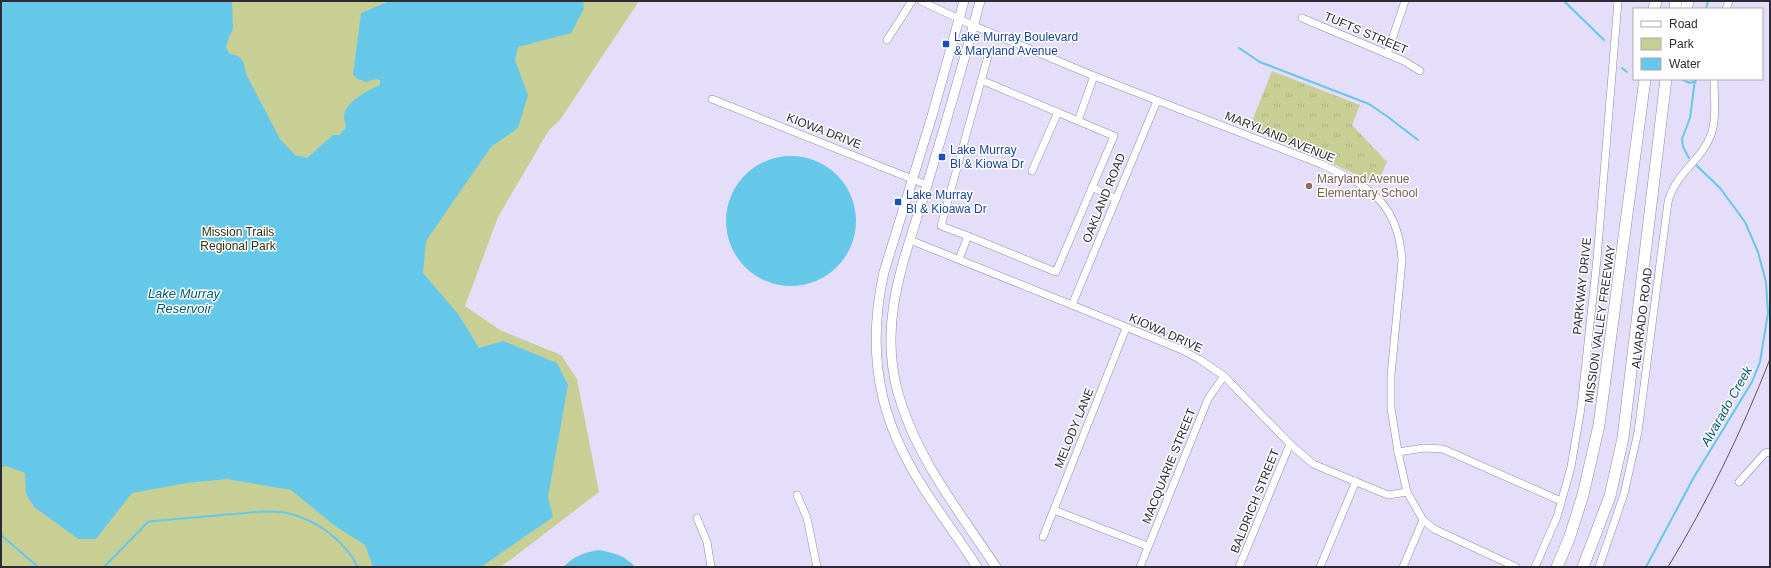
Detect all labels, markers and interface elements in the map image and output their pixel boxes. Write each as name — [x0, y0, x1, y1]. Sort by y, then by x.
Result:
legend — [1633, 8, 1763, 80]
street label: TUFTS STREET — [1322, 9, 1410, 57]
text: Road — [1669, 17, 1698, 31]
place label: Lake Murray Boulevard & Maryland Avenue — [954, 30, 1078, 58]
text: Park — [1669, 37, 1695, 51]
marker: Lake Murray Boulevard & Maryland Avenue — [941, 39, 951, 49]
text: Water — [1669, 57, 1701, 71]
street label: MARYLAND AVENUE — [1223, 108, 1337, 166]
street label: KIOWA DRIVE — [785, 110, 863, 152]
place label: Lake Murray Bl & Kiowa Dr — [950, 143, 1024, 171]
street label: OAKLAND ROAD — [1080, 151, 1128, 245]
marker: Lake Murray Bl & Kiowa Dr — [937, 152, 947, 162]
place label: Maryland Avenue Elementary School — [1317, 172, 1418, 200]
marker: Maryland Avenue Elementary School — [1304, 181, 1314, 191]
place label: Lake Murray Bl & Kioawa Dr — [906, 188, 987, 216]
marker: Lake Murray Bl & Kioawa Dr — [893, 197, 903, 207]
park label: Mission Trails Regional Park — [200, 225, 277, 253]
street label: PARKWAY DRIVE — [1570, 237, 1594, 335]
street label: MISSION VALLEY FREEWAY — [1582, 244, 1618, 404]
street label: ALVARADO ROAD — [1629, 266, 1655, 369]
water label: Lake Murray Reservoir — [148, 286, 222, 316]
street label: KIOWA DRIVE — [1127, 311, 1205, 355]
water label: Alvarado Creek — [1697, 362, 1756, 450]
street label: MELODY LANE — [1052, 386, 1096, 470]
street label: MACQUARIE STREET — [1139, 406, 1199, 526]
street label: BALDRICH STREET — [1228, 446, 1283, 555]

